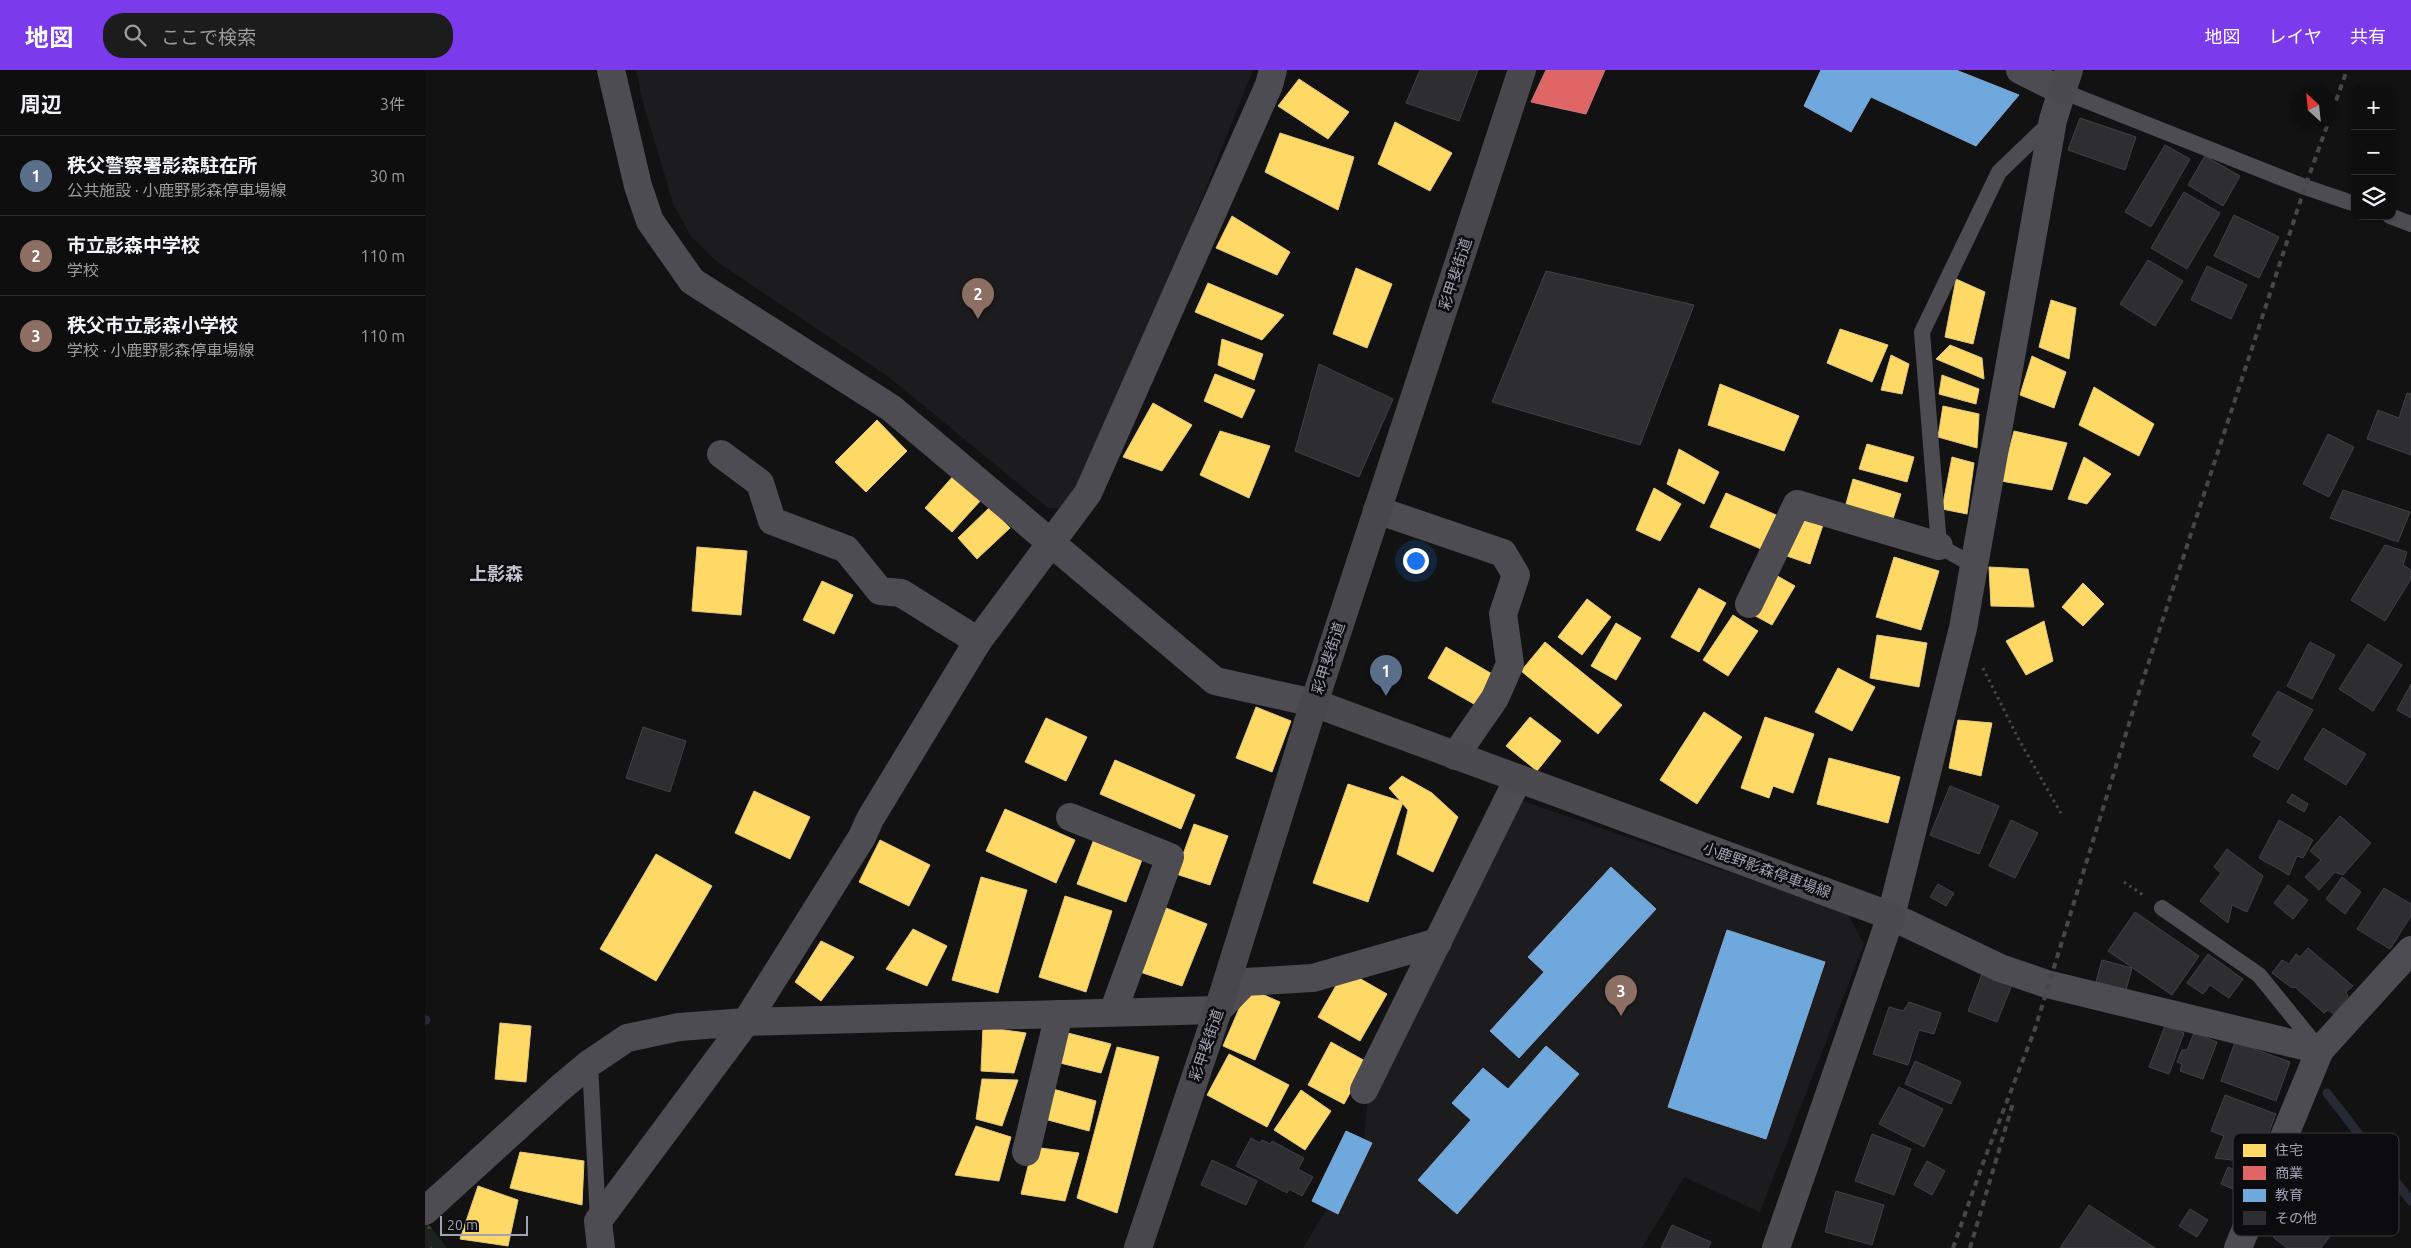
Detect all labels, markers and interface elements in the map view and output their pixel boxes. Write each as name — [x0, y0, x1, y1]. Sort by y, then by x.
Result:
search box — [103, 13, 453, 58]
icon: search — [121, 21, 149, 49]
text: 地図 — [25, 24, 73, 51]
text: ここで検索 — [161, 26, 256, 48]
text: 地図 — [2205, 26, 2241, 46]
text: レイヤ — [2269, 26, 2322, 46]
text: 共有 — [2350, 26, 2386, 46]
north arrow — [2291, 85, 2336, 130]
map controls — [2351, 85, 2396, 220]
button: + — [2351, 85, 2396, 130]
text: 周辺 — [20, 92, 62, 116]
text: 3件 — [380, 95, 405, 113]
button: − — [2351, 130, 2396, 175]
text: 秩父警察署影森駐在所 — [67, 154, 257, 176]
text: 1 — [31, 167, 41, 185]
text: 30 m — [369, 167, 405, 185]
button: layers — [2351, 175, 2396, 220]
text: 公共施設 · 小鹿野影森停車場線 — [67, 181, 286, 199]
text: 市立影森中学校 — [67, 234, 200, 256]
street label: 彩甲斐街道 — [1435, 236, 1475, 312]
text: 2 — [31, 247, 41, 265]
text: 110 m — [360, 247, 405, 265]
text: 学校 — [67, 261, 99, 279]
pin: 2 — [962, 278, 994, 319]
text: 秩父市立影森小学校 — [67, 314, 238, 336]
text: 3 — [31, 327, 41, 345]
text: 110 m — [360, 327, 405, 345]
text: 学校 · 小鹿野影森停車場線 — [67, 341, 254, 359]
your location — [1403, 548, 1429, 574]
district label: 上影森 — [469, 563, 523, 583]
street label: 彩甲斐街道 — [1308, 620, 1348, 696]
pin: 1 — [1370, 655, 1402, 696]
street label: 小鹿野影森停車場線 — [1701, 839, 1833, 901]
pin: 3 — [1605, 975, 1637, 1016]
street label: 彩甲斐街道 — [1186, 1007, 1226, 1083]
legend — [2233, 1133, 2399, 1236]
text: 住宅 — [2275, 1142, 2303, 1158]
text: 商業 — [2275, 1165, 2303, 1181]
text: 教育 — [2275, 1187, 2303, 1203]
text: その他 — [2275, 1210, 2317, 1226]
scale bar — [440, 1213, 527, 1236]
text: 20 m — [447, 1217, 478, 1233]

